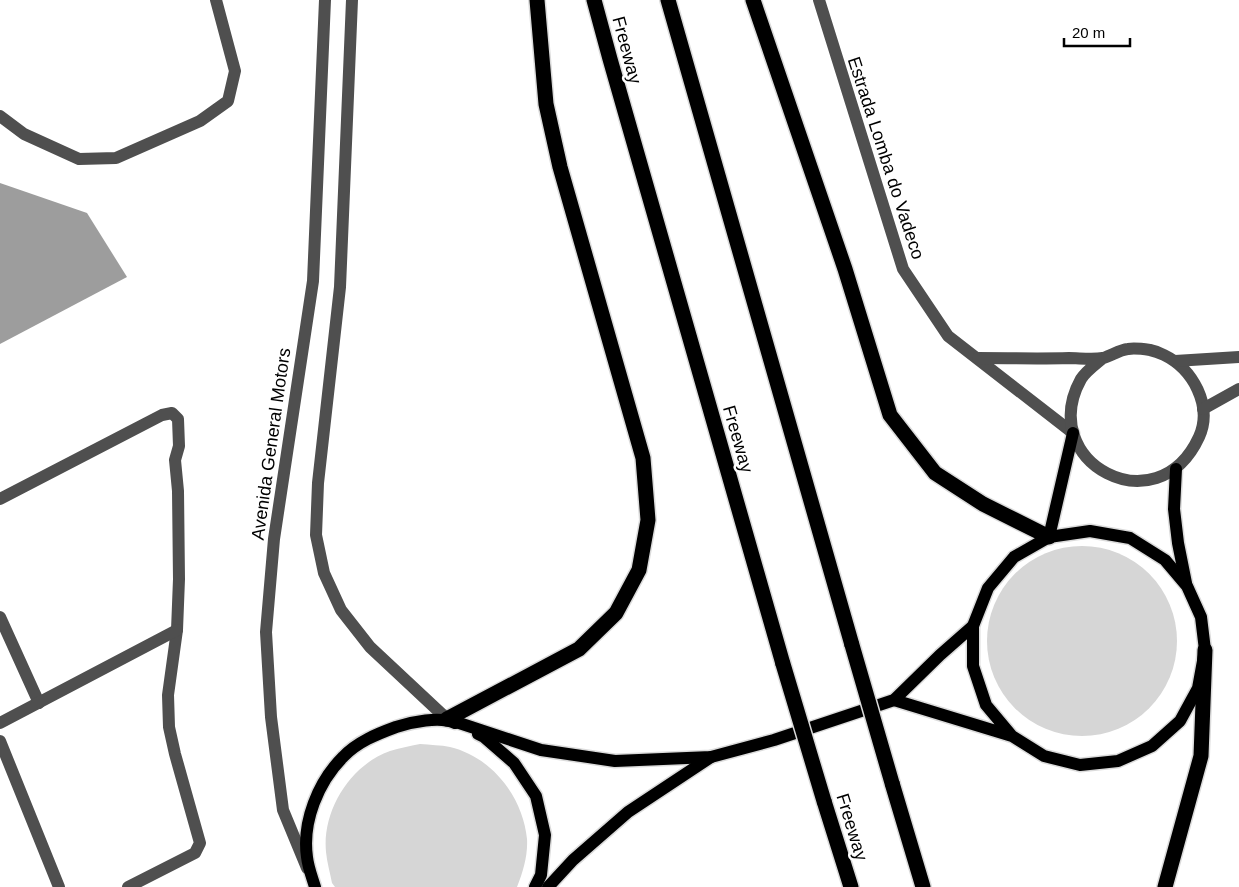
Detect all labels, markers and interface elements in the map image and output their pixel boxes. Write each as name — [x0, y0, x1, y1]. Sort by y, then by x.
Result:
street label: Freeway — [608, 14, 646, 86]
scale bar — [1064, 15, 1130, 47]
text: 20 m — [1072, 24, 1105, 41]
street label: Estrada Lomba do Vadeco — [844, 54, 928, 262]
street label: Avenida General Motors — [248, 347, 294, 541]
street label: Freeway — [719, 403, 757, 475]
street label: Freeway — [832, 791, 872, 863]

